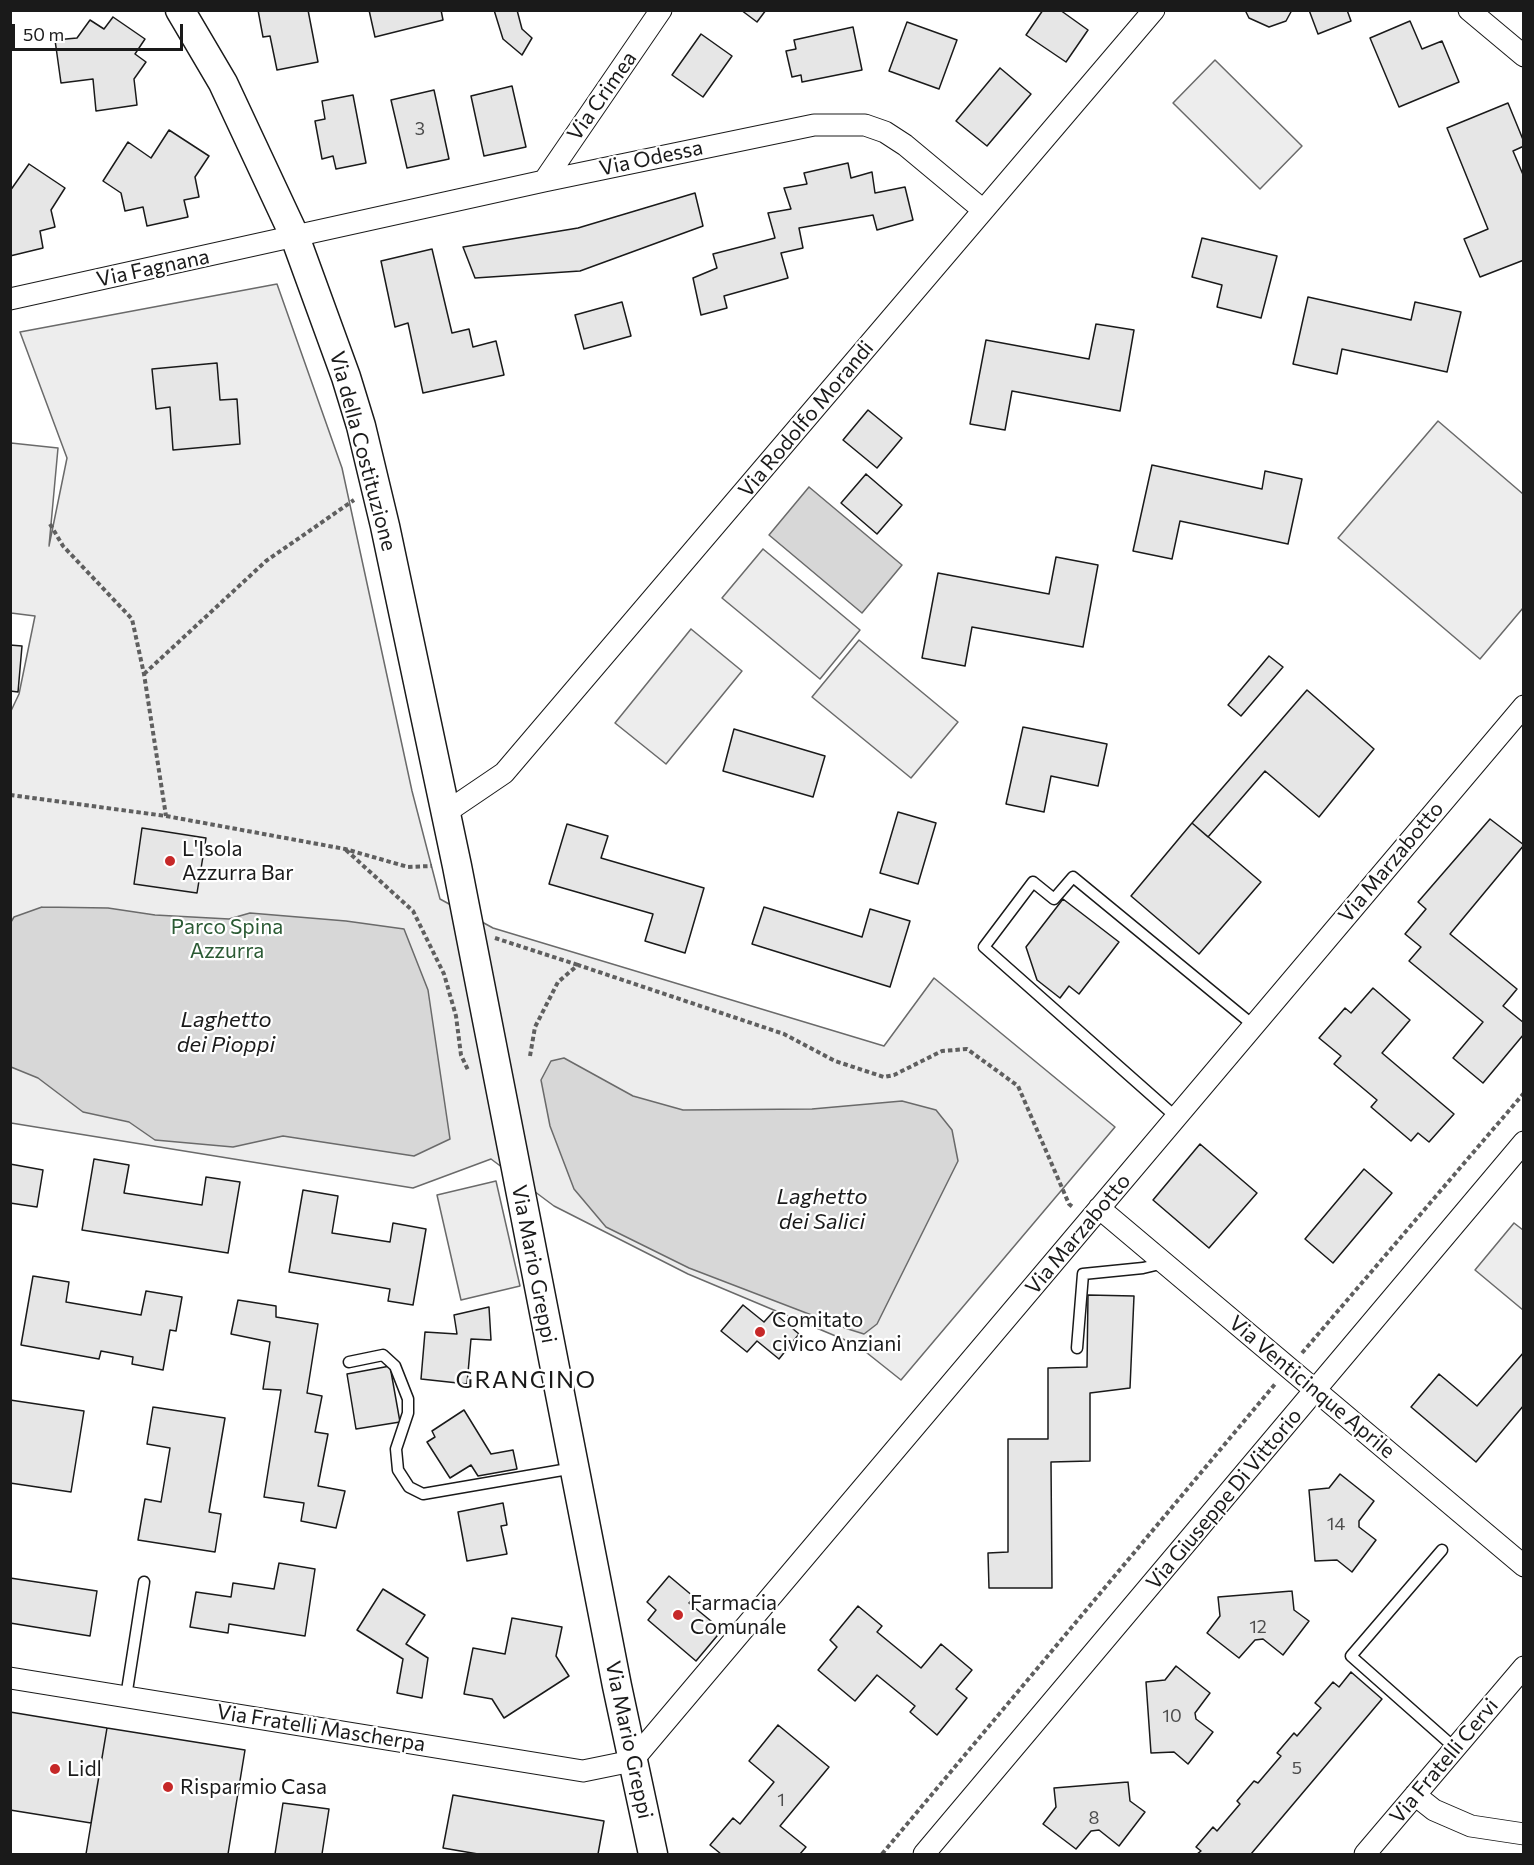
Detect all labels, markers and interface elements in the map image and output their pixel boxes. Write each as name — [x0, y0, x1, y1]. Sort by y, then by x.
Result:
scale bar — [15, 12, 186, 50]
text: 50 m — [23, 23, 64, 45]
street label: Via Crimea — [562, 46, 642, 146]
house number: 3 — [415, 118, 425, 140]
street label: Via Odessa — [597, 135, 705, 181]
street label: Via Fagnana — [94, 244, 212, 292]
street label: Via Rodolfo Morandi — [733, 336, 879, 502]
street label: Via della Costituzione — [324, 348, 402, 554]
street label: Via Marzabotto — [1333, 796, 1449, 928]
place label: L'Isola Azzurra Bar — [182, 836, 294, 886]
marker: L'Isola Azzurra Bar — [163, 854, 177, 868]
park label: Parco Spina Azzurra — [171, 914, 283, 964]
water label: Laghetto dei Pioppi — [177, 1007, 275, 1058]
street label: Via Marzabotto — [1020, 1168, 1136, 1300]
street label: Via Mario Greppi — [506, 1183, 562, 1345]
water label: Laghetto dei Salici — [776, 1184, 868, 1236]
place label: Comitato civico Anziani — [772, 1307, 902, 1357]
street label: Via Venticinque Aprile — [1224, 1310, 1400, 1464]
marker: Comitato civico Anziani — [753, 1325, 767, 1339]
district label: GRANCINO — [455, 1366, 597, 1394]
street label: Via Giuseppe Di Vittorio — [1141, 1403, 1307, 1595]
house number: 14 — [1327, 1513, 1345, 1535]
place label: Farmacia Comunale — [690, 1590, 786, 1640]
marker: Farmacia Comunale — [671, 1608, 685, 1622]
house number: 12 — [1249, 1616, 1267, 1638]
street label: Via Mario Greppi — [600, 1659, 658, 1821]
street label: Via Fratelli Cervi — [1384, 1693, 1504, 1829]
street label: Via Fratelli Mascherpa — [215, 1699, 427, 1757]
house number: 10 — [1162, 1705, 1182, 1727]
place label: Lidl — [67, 1756, 102, 1782]
house number: 5 — [1292, 1757, 1302, 1779]
marker: Lidl — [48, 1762, 62, 1776]
place label: Risparmio Casa — [180, 1774, 327, 1800]
marker: Risparmio Casa — [161, 1780, 175, 1794]
house number: 1 — [777, 1789, 785, 1811]
house number: 8 — [1089, 1807, 1099, 1829]

